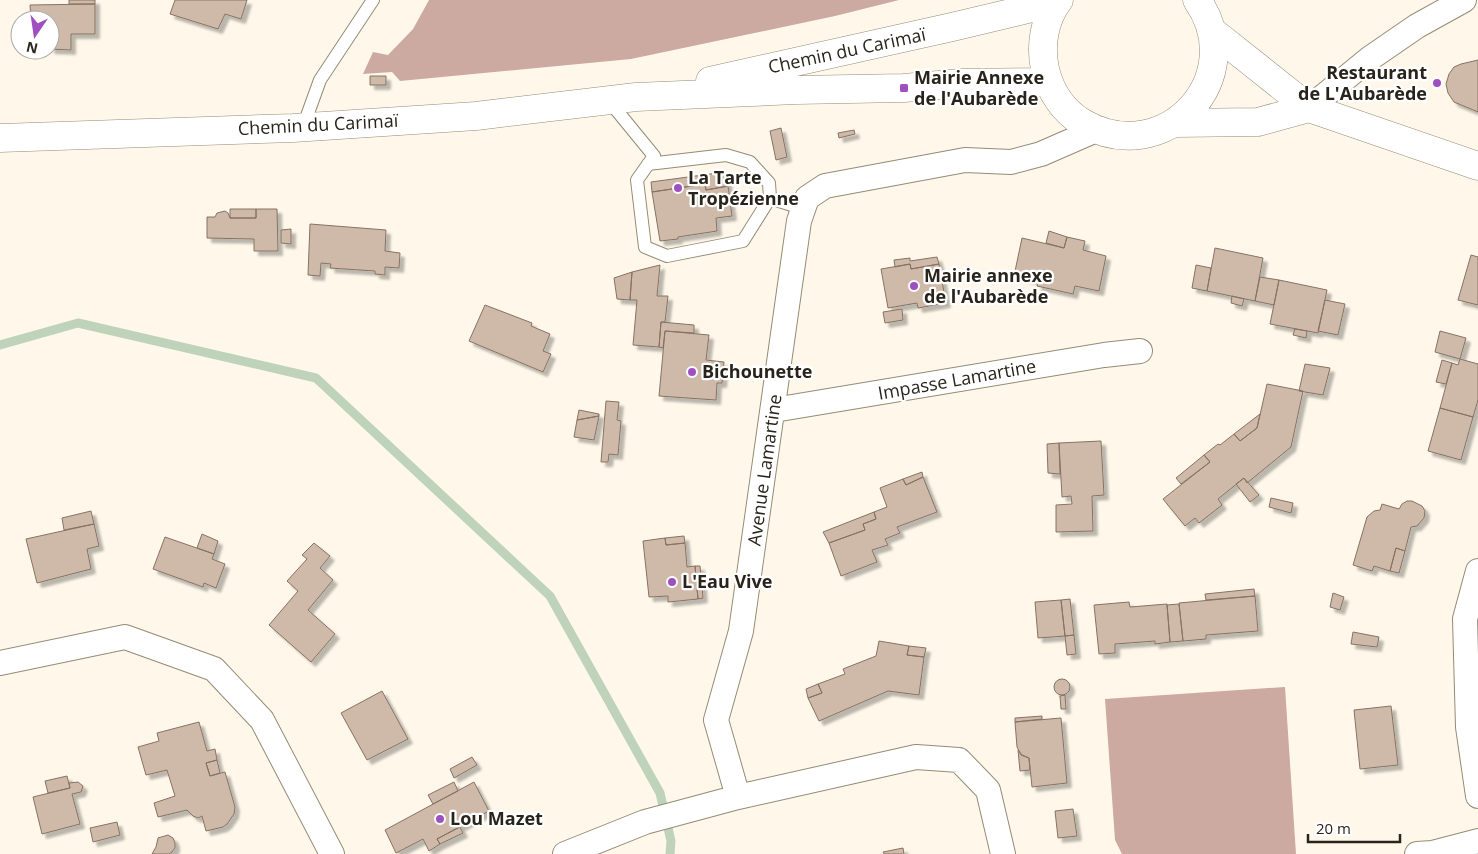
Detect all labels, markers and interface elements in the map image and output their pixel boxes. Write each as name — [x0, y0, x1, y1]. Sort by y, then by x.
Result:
north arrow — [10, 10, 60, 60]
street label: Chemin du Carimaï — [766, 21, 928, 78]
text: N — [24, 38, 40, 59]
place label: Restaurant de L'Aubarède — [1298, 60, 1427, 105]
place label: Mairie Annexe de l'Aubarède — [914, 65, 1044, 110]
marker: Restaurant de L'Aubarède — [1431, 77, 1443, 89]
marker: Mairie Annexe de l'Aubarède — [898, 82, 910, 94]
street label: Chemin du Carimaï — [237, 108, 399, 140]
place label: La Tarte Tropézienne — [688, 165, 799, 210]
marker: La Tarte Tropézienne — [672, 182, 684, 194]
place label: Mairie annexe de l'Aubarède — [924, 263, 1053, 308]
marker: Mairie annexe de l'Aubarède — [908, 280, 920, 292]
street label: Impasse Lamartine — [876, 353, 1038, 405]
place label: Bichounette — [702, 359, 812, 383]
marker: Bichounette — [686, 366, 698, 378]
street label: Avenue Lamartine — [741, 392, 787, 547]
place label: L'Eau Vive — [682, 569, 772, 593]
marker: L'Eau Vive — [666, 576, 678, 588]
place label: Lou Mazet — [450, 806, 543, 830]
scale bar — [1308, 812, 1400, 844]
marker: Lou Mazet — [434, 813, 446, 825]
text: 20 m — [1316, 818, 1351, 838]

